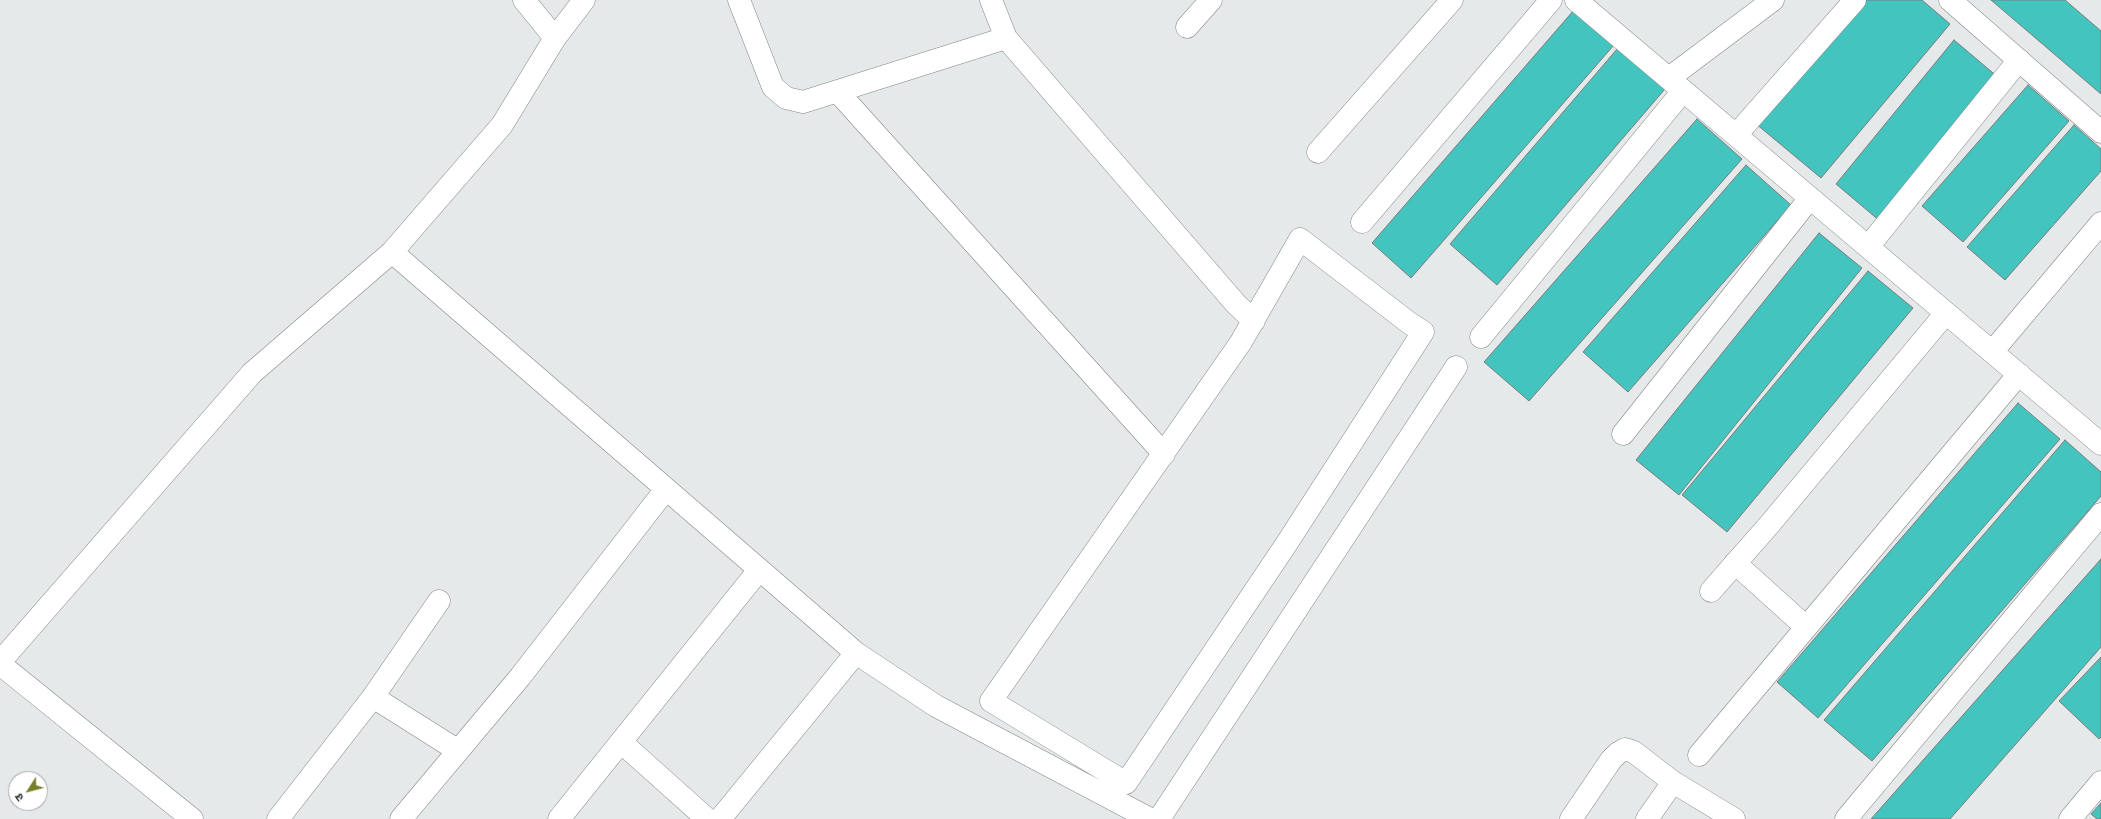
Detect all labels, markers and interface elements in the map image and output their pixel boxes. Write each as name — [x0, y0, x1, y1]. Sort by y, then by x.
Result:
north arrow — [8, 771, 48, 811]
text: उ — [12, 791, 26, 804]

